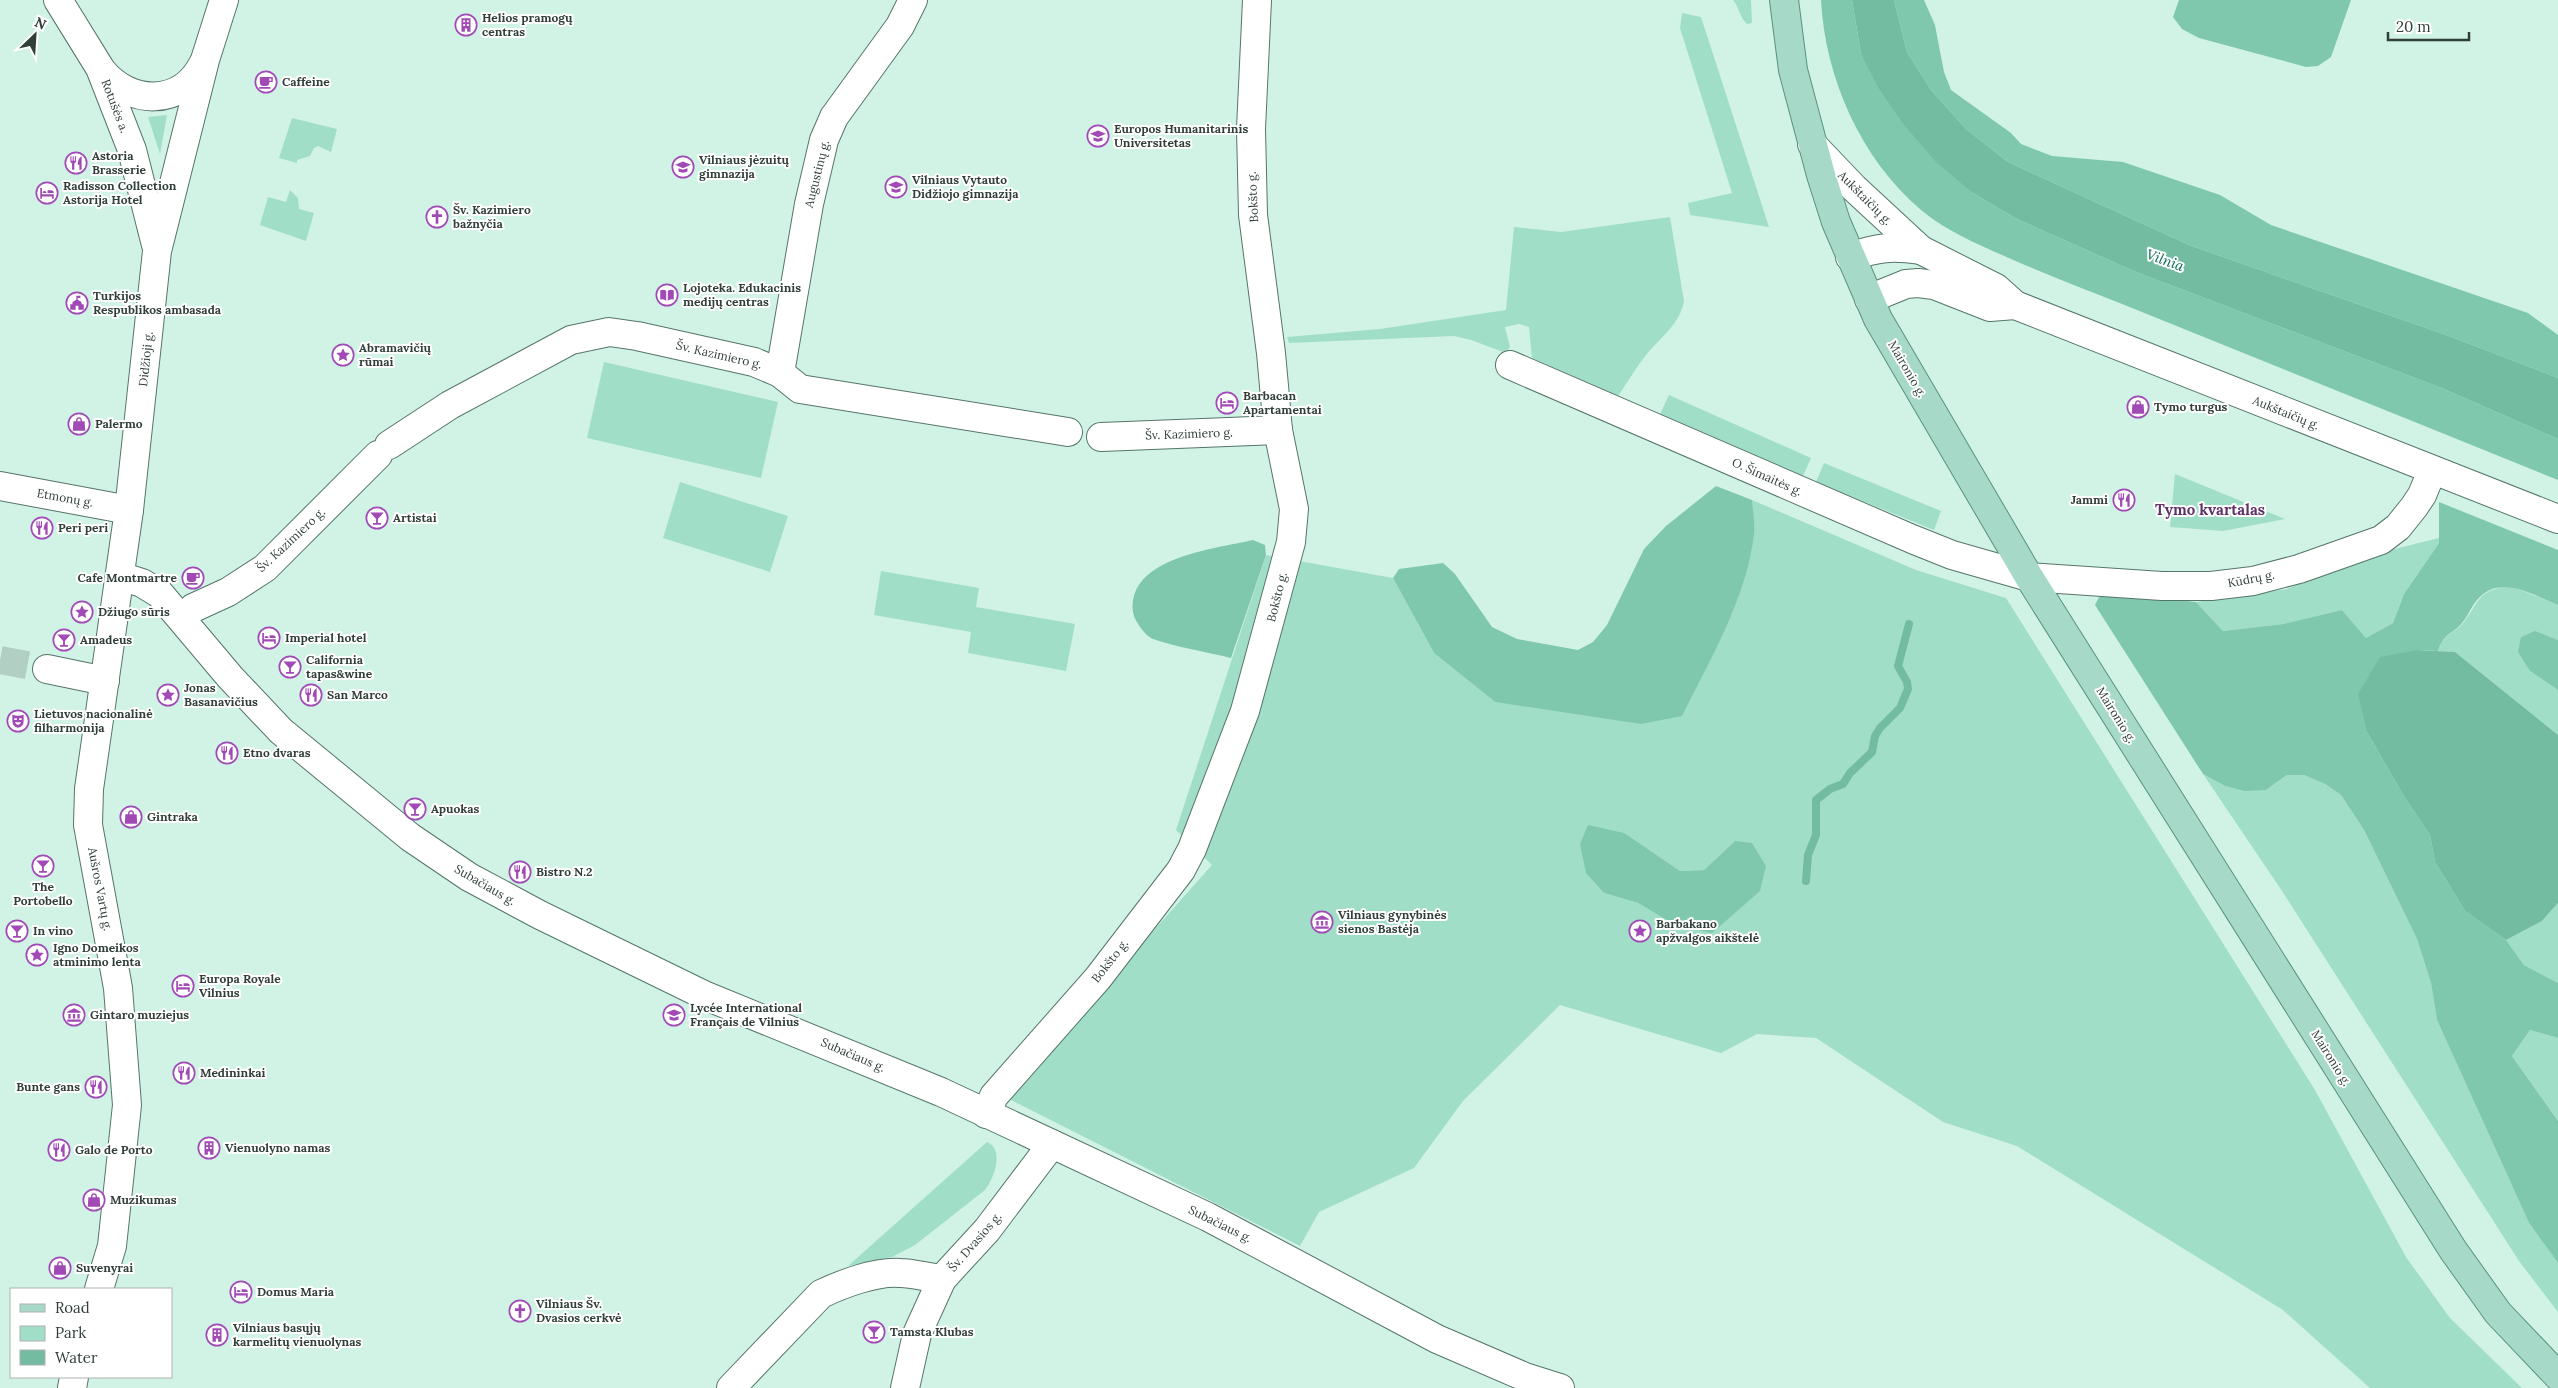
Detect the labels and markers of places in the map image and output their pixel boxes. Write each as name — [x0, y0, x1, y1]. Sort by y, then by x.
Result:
place label: Helios pramogų centras — [482, 10, 573, 39]
building icon: Helios pramogų centras — [454, 13, 478, 37]
cafe icon: Caffeine — [254, 70, 278, 94]
place label: Caffeine — [282, 74, 330, 89]
place label: Europos Humanitarinis Universitetas — [1114, 121, 1248, 150]
school or university icon: Europos Humanitarinis Universitetas — [1086, 124, 1110, 148]
place label: Astoria Brasserie — [92, 148, 147, 177]
restaurant icon: Astoria Brasserie — [64, 151, 88, 175]
place label: Vilniaus jėzuitų gimnazija — [699, 152, 790, 181]
school or university icon: Vilniaus jėzuitų gimnazija — [671, 155, 695, 179]
place label: Vilniaus Vytauto Didžiojo gimnazija — [912, 172, 1019, 201]
school or university icon: Vilniaus Vytauto Didžiojo gimnazija — [884, 175, 908, 199]
place label: Radisson Collection Astorija Hotel — [63, 178, 177, 207]
hotel icon: Radisson Collection Astorija Hotel — [35, 181, 59, 205]
place label: Šv. Kazimiero bažnyčia — [452, 202, 531, 231]
church icon: Šv. Kazimiero bažnyčia — [425, 205, 449, 229]
place label: Lojoteka. Edukacinis medijų centras — [683, 280, 801, 309]
library icon: Lojoteka. Edukacinis medijų centras — [655, 283, 679, 307]
place label: Turkijos Respublikos ambasada — [93, 288, 222, 317]
public building icon: Turkijos Respublikos ambasada — [65, 291, 89, 315]
place label: Abramavičių rūmai — [359, 340, 432, 369]
place icon: Abramavičių rūmai — [331, 343, 355, 367]
place label: Barbacan Apartamentai — [1243, 388, 1322, 417]
hotel icon: Barbacan Apartamentai — [1215, 391, 1239, 415]
shop icon: Tymo turgus — [2126, 395, 2150, 419]
place label: Tymo turgus — [2154, 399, 2228, 414]
shop icon: Palermo — [67, 412, 91, 436]
place label: Palermo — [95, 416, 143, 431]
restaurant icon: Jammi — [2112, 488, 2136, 512]
place label: Jammi — [2071, 492, 2108, 507]
bar icon: Artistai — [365, 506, 389, 530]
place label: Artistai — [393, 510, 437, 525]
restaurant icon: Peri peri — [30, 516, 54, 540]
place label: Peri peri — [58, 520, 108, 535]
cafe icon: Cafe Montmartre — [181, 566, 205, 590]
place label: Cafe Montmartre — [78, 570, 178, 585]
place icon: Džiugo sūris — [70, 600, 94, 624]
place label: Džiugo sūris — [98, 604, 170, 619]
hotel icon: Imperial hotel — [257, 626, 281, 650]
bar icon: Amadeus — [52, 628, 76, 652]
place label: Imperial hotel — [285, 630, 367, 645]
place label: Amadeus — [80, 632, 132, 647]
place label: California tapas&wine — [306, 652, 373, 681]
bar icon: California tapas&wine — [278, 655, 302, 679]
place label: Jonas Basanavičius — [184, 680, 258, 709]
place icon: Jonas Basanavičius — [156, 683, 180, 707]
restaurant icon: San Marco — [299, 683, 323, 707]
place label: San Marco — [327, 687, 388, 702]
place label: Lietuvos nacionalinė filharmonija — [34, 706, 153, 735]
theatre icon: Lietuvos nacionalinė filharmonija — [6, 709, 30, 733]
restaurant icon: Etno dvaras — [215, 741, 239, 765]
place label: Etno dvaras — [243, 745, 311, 760]
bar icon: Apuokas — [403, 797, 427, 821]
place label: Apuokas — [431, 801, 480, 816]
shop icon: Gintraka — [119, 805, 143, 829]
place label: Gintraka — [147, 809, 199, 824]
bar icon: The Portobello — [31, 854, 55, 878]
restaurant icon: Bistro N.2 — [508, 860, 532, 884]
place label: Bistro N.2 — [536, 864, 592, 879]
place label: The Portobello — [13, 879, 73, 908]
place label: Vilniaus gynybinės sienos Bastėja — [1338, 907, 1447, 936]
museum icon: Vilniaus gynybinės sienos Bastėja — [1310, 910, 1334, 934]
place label: Barbakano apžvalgos aikštelė — [1656, 916, 1760, 945]
bar icon: In vino — [5, 919, 29, 943]
place icon: Barbakano apžvalgos aikštelė — [1628, 919, 1652, 943]
place label: In vino — [33, 923, 73, 938]
place label: Igno Domeikos atminimo lenta — [53, 940, 141, 969]
place icon: Igno Domeikos atminimo lenta — [25, 943, 49, 967]
place label: Europa Royale Vilnius — [199, 971, 281, 1000]
hotel icon: Europa Royale Vilnius — [171, 974, 195, 998]
place label: Lycée International Français de Vilnius — [690, 1000, 802, 1029]
museum icon: Gintaro muziejus — [62, 1003, 86, 1027]
school or university icon: Lycée International Français de Vilnius — [662, 1003, 686, 1027]
place label: Gintaro muziejus — [90, 1007, 189, 1022]
restaurant icon: Medininkai — [172, 1061, 196, 1085]
place label: Medininkai — [200, 1065, 266, 1080]
restaurant icon: Bunte gans — [84, 1075, 108, 1099]
place label: Bunte gans — [16, 1079, 80, 1094]
building icon: Vienuolyno namas — [197, 1136, 221, 1160]
restaurant icon: Galo de Porto — [47, 1138, 71, 1162]
place label: Vienuolyno namas — [225, 1140, 330, 1155]
place label: Galo de Porto — [75, 1142, 153, 1157]
shop icon: Muzikumas — [82, 1188, 106, 1212]
place label: Muzikumas — [110, 1192, 177, 1207]
shop icon: Suvenyrai — [48, 1256, 72, 1280]
place label: Suvenyrai — [76, 1260, 133, 1275]
hotel icon: Domus Maria — [229, 1280, 253, 1304]
place label: Domus Maria — [257, 1284, 335, 1299]
place label: Vilniaus Šv. Dvasios cerkvė — [536, 1296, 622, 1325]
church icon: Vilniaus Šv. Dvasios cerkvė — [508, 1299, 532, 1323]
place label: Vilniaus basųjų karmelitų vienuolynas — [233, 1320, 362, 1349]
bar icon: Tamsta Klubas — [862, 1320, 886, 1344]
building icon: Vilniaus basųjų karmelitų vienuolynas — [205, 1323, 229, 1347]
place label: Tamsta Klubas — [890, 1324, 974, 1339]

